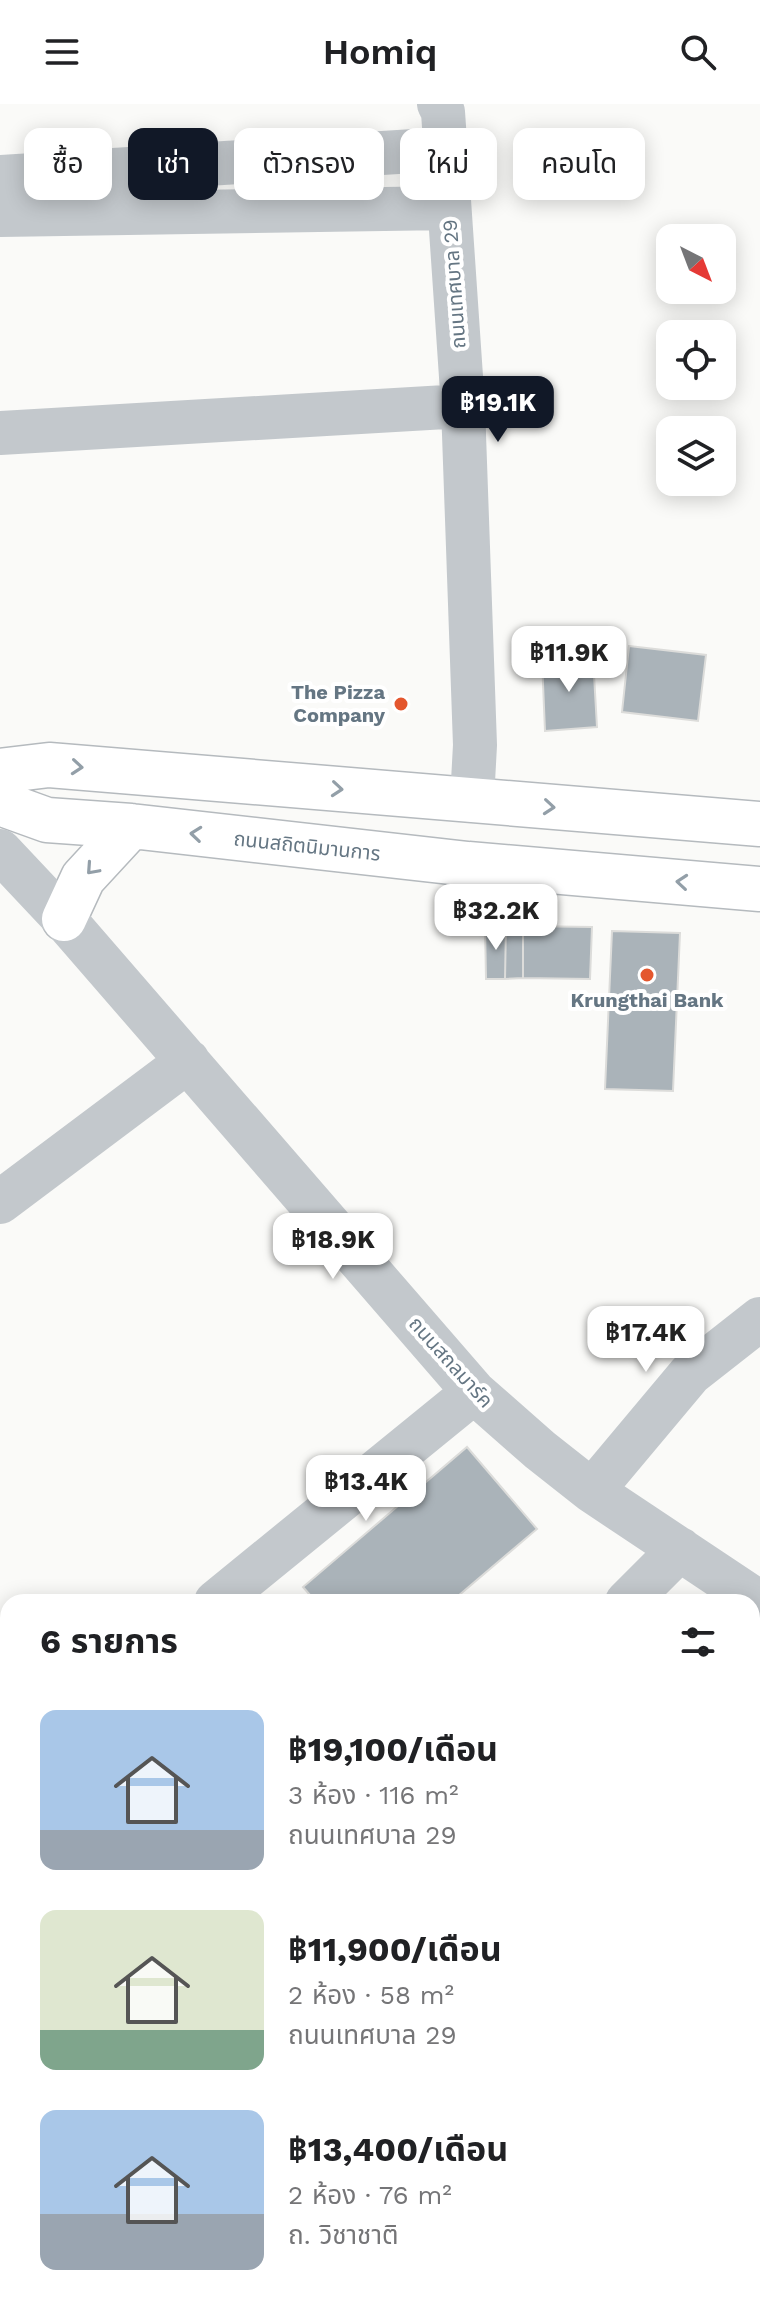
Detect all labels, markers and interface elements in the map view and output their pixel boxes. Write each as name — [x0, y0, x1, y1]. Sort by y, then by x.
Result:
icon: menu — [40, 30, 84, 74]
icon: search — [676, 30, 720, 74]
text: Homiq — [323, 31, 437, 73]
chip: ซื้อ — [24, 128, 112, 200]
chip: เช่า — [128, 128, 218, 200]
chip: ตัวกรอง — [234, 128, 384, 200]
chip: ใหม่ — [400, 128, 497, 200]
chip: คอนโด — [513, 128, 645, 200]
street label: ถนนเทศบาล 29 — [438, 219, 470, 349]
north arrow — [656, 224, 736, 304]
map controls — [656, 224, 736, 496]
button: locate — [656, 320, 736, 400]
pin: ฿19.1K — [433, 376, 563, 444]
text: ฿19.1K — [460, 387, 536, 417]
button: layers — [656, 416, 736, 496]
pin: ฿11.9K — [504, 626, 634, 694]
text: ฿11.9K — [529, 637, 609, 667]
place label: The Pizza Company — [291, 680, 386, 727]
marker: The Pizza Company — [392, 695, 410, 713]
one-way arrow — [71, 758, 84, 775]
one-way arrow — [331, 780, 344, 797]
one-way arrow — [543, 798, 556, 815]
one-way arrow — [189, 825, 202, 842]
street label: ถนนสถิตนิมานการ — [232, 826, 382, 866]
one-way arrow — [87, 859, 101, 874]
one-way arrow — [675, 874, 688, 891]
pin: ฿32.2K — [431, 884, 561, 952]
text: ฿32.2K — [452, 895, 540, 925]
marker: Krungthai Bank — [638, 966, 656, 984]
place label: Krungthai Bank — [570, 988, 724, 1012]
pin: ฿18.9K — [268, 1213, 398, 1281]
text: ฿18.9K — [291, 1224, 375, 1254]
pin: ฿17.4K — [581, 1306, 711, 1374]
street label: ถนนสถลมาร์ค — [404, 1312, 498, 1412]
text: ฿17.4K — [605, 1317, 687, 1347]
pin: ฿13.4K — [301, 1455, 431, 1523]
text: ฿13.4K — [324, 1466, 408, 1496]
icon: filters — [676, 1620, 720, 1664]
text: 6 รายการ — [40, 1621, 178, 1661]
text: ฿19,100/เดือน — [288, 1729, 498, 1769]
icon: home — [104, 1742, 200, 1838]
text: 3 ห้อง · 116 m² — [288, 1780, 458, 1810]
text: ถนนเทศบาล 29 — [288, 1820, 457, 1850]
text: ฿11,900/เดือน — [288, 1929, 502, 1969]
icon: home — [104, 1942, 200, 2038]
text: 2 ห้อง · 58 m² — [288, 1980, 454, 2010]
text: ถนนเทศบาล 29 — [288, 2020, 457, 2050]
text: ฿13,400/เดือน — [288, 2129, 508, 2169]
icon: home — [104, 2142, 200, 2238]
text: 2 ห้อง · 76 m² — [288, 2180, 452, 2210]
text: ถ. วิชาชาติ — [288, 2220, 398, 2250]

